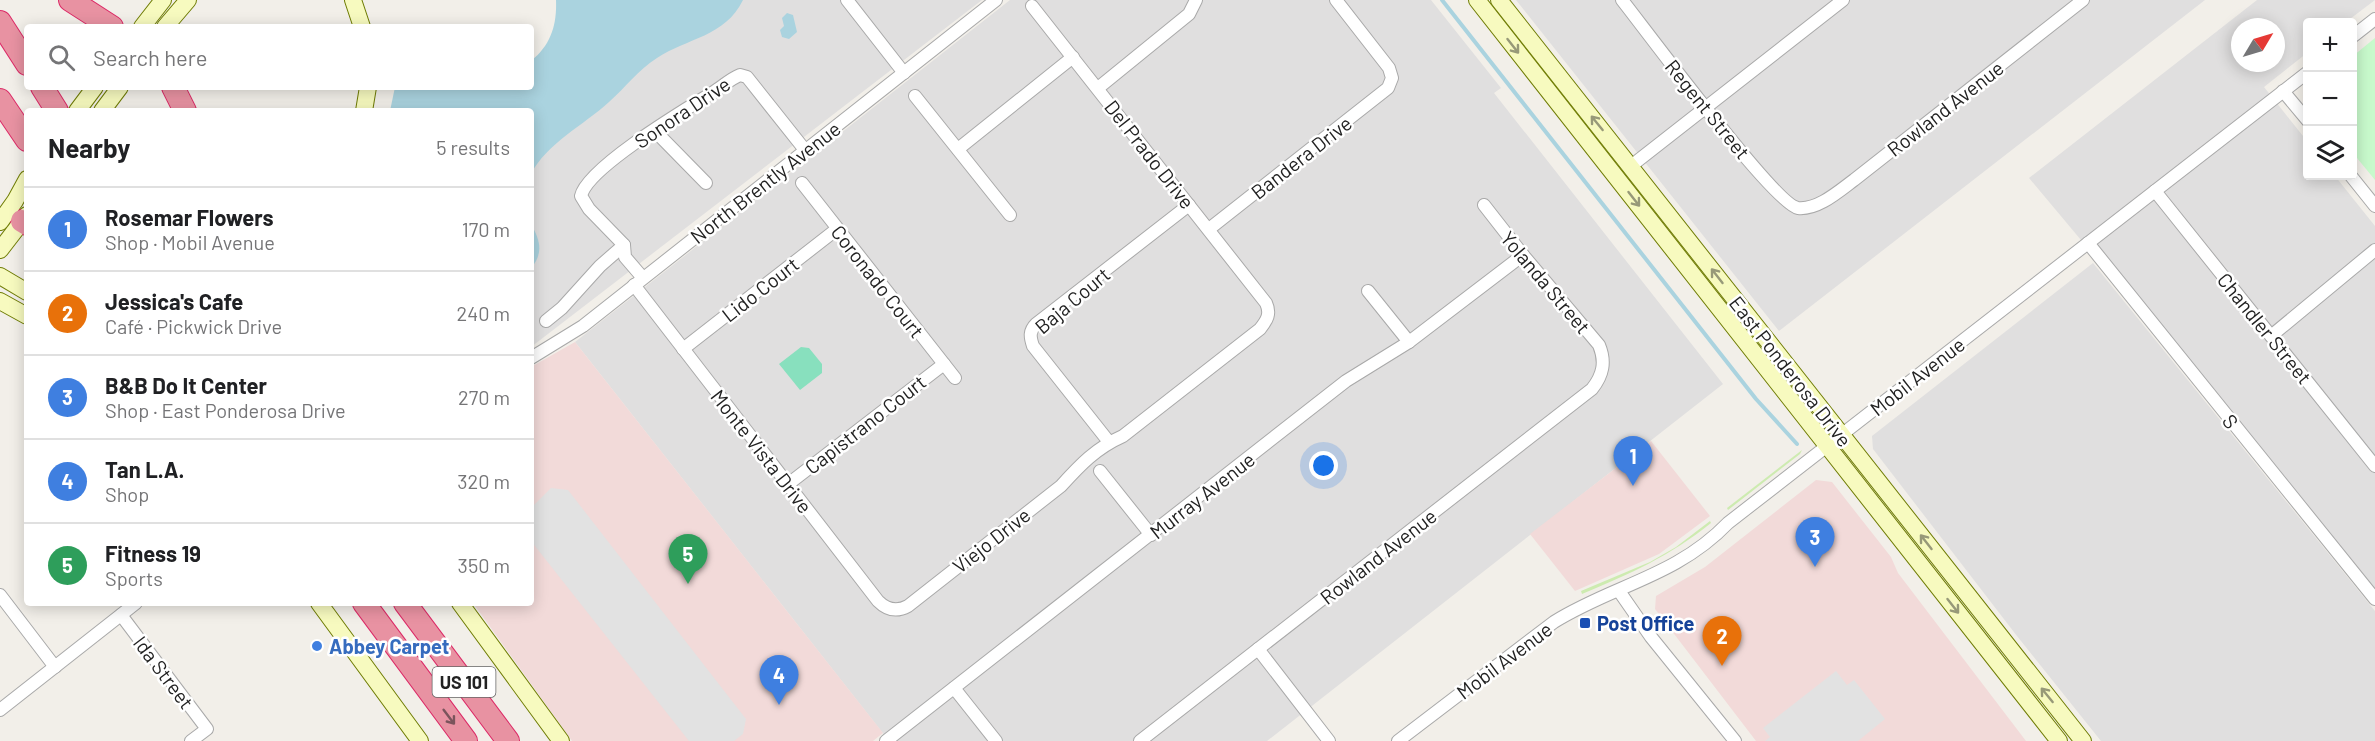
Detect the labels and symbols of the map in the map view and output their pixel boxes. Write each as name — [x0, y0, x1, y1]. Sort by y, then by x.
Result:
north arrow — [2231, 18, 2285, 72]
one-way arrow — [1507, 38, 1520, 54]
street label: Regent Street — [1661, 54, 1755, 164]
street label: Rowland Avenue — [1882, 55, 2008, 161]
street label: Sonora Drive — [630, 71, 734, 153]
street label: Del Prado Drive — [1100, 95, 1200, 213]
street label: Bandera Drive — [1246, 110, 1356, 204]
one-way arrow — [1590, 115, 1603, 131]
street label: North Brently Avenue — [685, 116, 845, 248]
one-way arrow — [1627, 191, 1640, 207]
street label: Coronado Court — [827, 220, 929, 342]
street label: Yolanda Street — [1496, 226, 1596, 338]
street label: Lido Court — [717, 252, 803, 326]
street label: Baja Court — [1030, 262, 1114, 338]
street label: Chandler Street — [2213, 268, 2317, 388]
one-way arrow — [1711, 269, 1724, 285]
street label: East Ponderosa Drive — [1725, 291, 1857, 451]
street label: Mobil Avenue — [1865, 332, 1969, 420]
street label: Capistrano Court — [800, 369, 930, 479]
street label: Monte Vista Drive — [706, 384, 818, 518]
street label: S — [2218, 409, 2244, 433]
pin: 1 — [1614, 436, 1652, 486]
street label: Murray Avenue — [1145, 447, 1259, 543]
your location — [1309, 451, 1338, 480]
street label: Viejo Drive — [947, 502, 1035, 578]
street label: Rowland Avenue — [1315, 503, 1441, 609]
pin: 3 — [1796, 518, 1834, 567]
pin: 5 — [668, 534, 708, 584]
one-way arrow — [1919, 535, 1932, 551]
one-way arrow — [1947, 598, 1960, 614]
place label: Post Office — [1597, 611, 1695, 635]
street label: Mobil Avenue — [1451, 616, 1557, 704]
marker: Post Office — [1578, 616, 1592, 630]
pin: 2 — [1702, 616, 1742, 666]
street label: Ida Street — [129, 631, 199, 713]
place label: Abbey Carpet — [329, 634, 449, 658]
marker: Abbey Carpet — [310, 639, 324, 653]
pin: 4 — [760, 656, 798, 705]
road number: US 101 — [432, 667, 496, 697]
one-way arrow — [2040, 687, 2053, 703]
one-way arrow — [443, 709, 455, 725]

